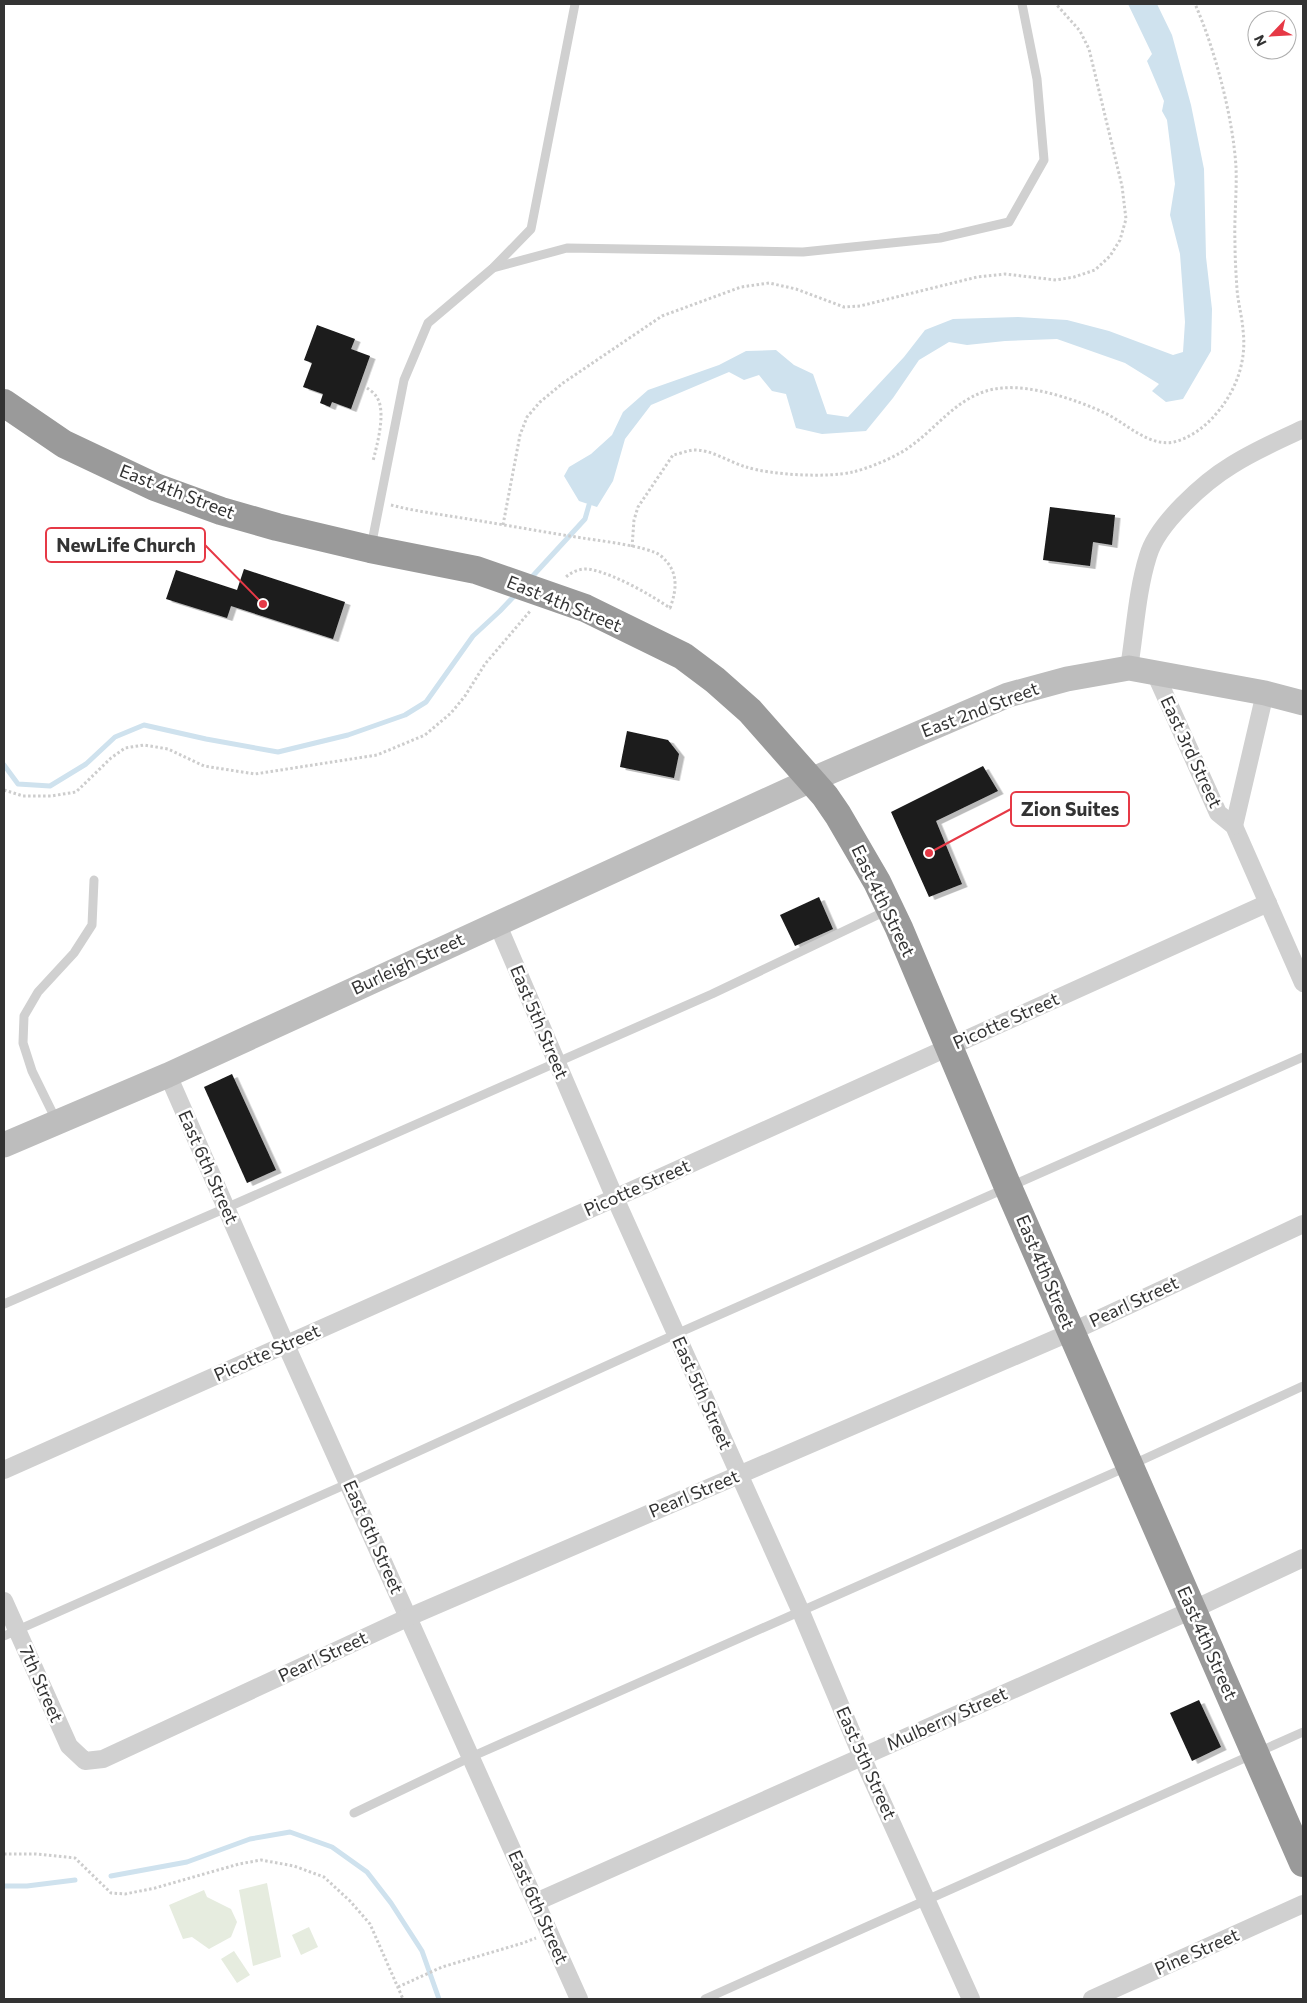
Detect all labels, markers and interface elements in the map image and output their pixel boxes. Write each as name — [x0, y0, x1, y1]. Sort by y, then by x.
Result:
north arrow — [1247, 10, 1297, 60]
text: N — [1250, 32, 1270, 49]
street label: East 4th Street — [117, 459, 238, 523]
callout: NewLife Church — [46, 528, 205, 562]
text: NewLife Church — [56, 533, 196, 556]
street label: East 4th Street — [504, 570, 625, 636]
street label: East 2nd Street — [918, 677, 1042, 742]
street label: East 3rd Street — [1156, 692, 1227, 811]
callout: Zion Suites — [1011, 792, 1129, 826]
text: Zion Suites — [1021, 797, 1119, 820]
street label: East 4th Street — [847, 841, 921, 960]
street label: Burleigh Street — [348, 927, 467, 999]
street label: East 5th Street — [506, 961, 574, 1082]
street label: Picotte Street — [949, 987, 1062, 1053]
street label: East 6th Street — [174, 1106, 244, 1227]
street label: Picotte Street — [580, 1154, 693, 1220]
street label: East 4th Street — [1012, 1211, 1080, 1332]
street label: Pearl Street — [1085, 1271, 1182, 1331]
street label: Picotte Street — [210, 1319, 323, 1385]
street label: East 5th Street — [668, 1333, 738, 1453]
street label: Pearl Street — [645, 1464, 742, 1522]
street label: East 6th Street — [339, 1476, 409, 1597]
street label: East 4th Street — [1173, 1582, 1243, 1703]
street label: Pearl Street — [274, 1626, 371, 1686]
street label: 7th Street — [15, 1642, 69, 1725]
street label: Mulberry Street — [883, 1682, 1010, 1755]
street label: East 5th Street — [832, 1703, 902, 1823]
street label: East 6th Street — [504, 1846, 574, 1967]
street label: Pine Street — [1151, 1923, 1242, 1979]

